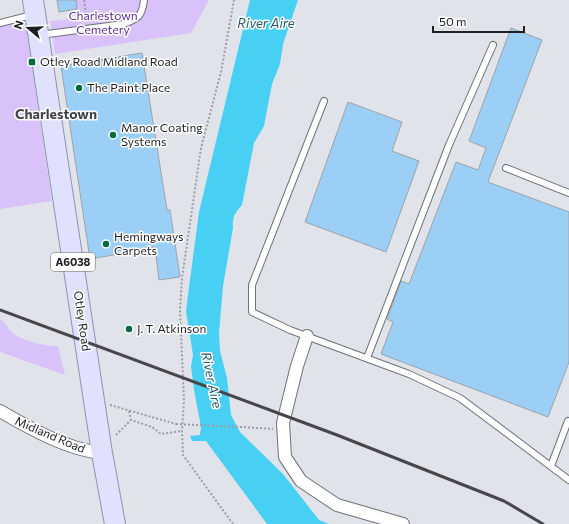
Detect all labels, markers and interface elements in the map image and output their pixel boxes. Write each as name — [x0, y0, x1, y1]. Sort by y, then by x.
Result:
north arrow — [8, 8, 48, 48]
park label: Charlestown Cemetery — [68, 8, 138, 36]
scale bar — [433, 8, 524, 34]
text: 50 m — [439, 14, 467, 28]
water label: River Aire — [237, 15, 295, 31]
text: N — [11, 19, 26, 31]
place label: Otley Road Midland Road — [40, 54, 178, 68]
marker: Otley Road Midland Road — [27, 57, 37, 67]
place label: The Paint Place — [87, 80, 170, 94]
marker: The Paint Place — [74, 83, 84, 93]
district label: Charlestown — [15, 105, 97, 122]
place label: Manor Coating Systems — [121, 120, 203, 148]
marker: Manor Coating Systems — [108, 130, 118, 140]
place label: Hemingways Carpets — [114, 229, 184, 257]
marker: Hemingways Carpets — [101, 239, 111, 249]
road number: A6038 — [51, 253, 95, 271]
street label: Otley Road — [72, 290, 94, 352]
place label: J. T. Atkinson — [137, 321, 206, 336]
marker: J. T. Atkinson — [124, 324, 134, 334]
water label: River Aire — [198, 350, 226, 410]
street label: Midland Road — [13, 413, 88, 455]

